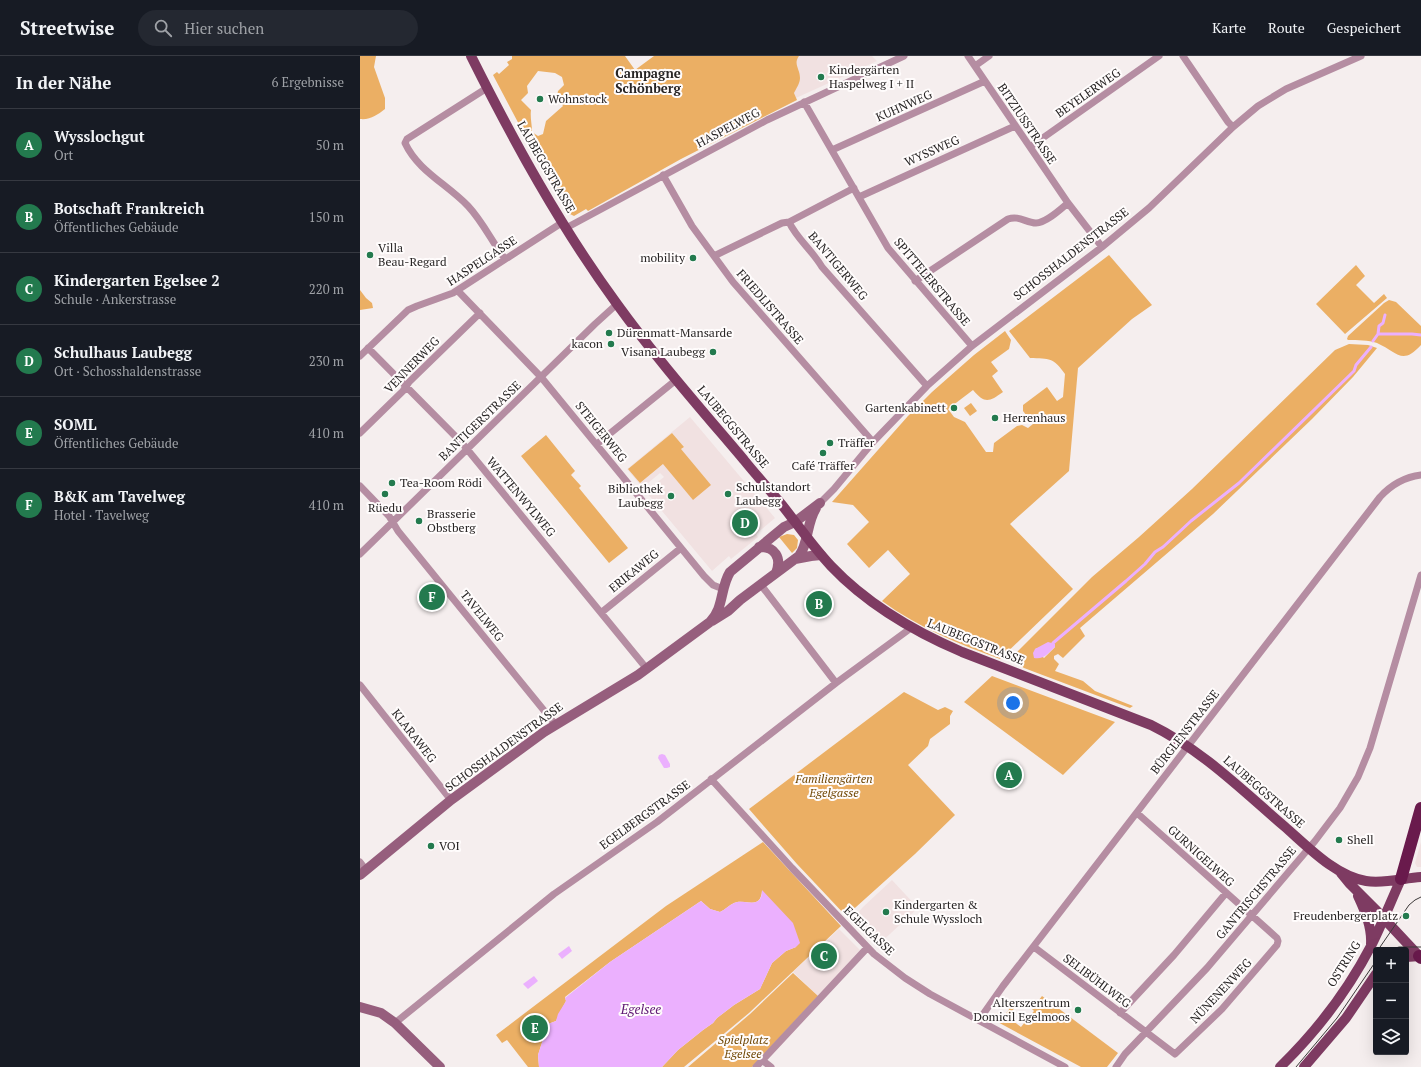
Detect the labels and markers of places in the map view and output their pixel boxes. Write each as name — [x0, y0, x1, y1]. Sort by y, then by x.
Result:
place label: Kindergärten Haspelweg I + II — [829, 62, 914, 91]
marker: Kindergärten Haspelweg I + II — [816, 72, 826, 82]
place label: Wohnstock — [548, 91, 608, 106]
marker: Wohnstock — [535, 94, 545, 104]
place label: Villa Beau-Regard — [378, 240, 447, 269]
marker: Villa Beau-Regard — [365, 250, 375, 260]
place label: mobility — [640, 250, 686, 265]
marker: mobility — [688, 253, 698, 263]
place label: Dürenmatt-Mansarde — [617, 325, 732, 340]
marker: Dürenmatt-Mansarde — [604, 328, 614, 338]
place label: kacon — [572, 336, 603, 351]
marker: kacon — [606, 339, 616, 349]
place label: Visana Laubegg — [621, 344, 706, 359]
marker: Visana Laubegg — [708, 347, 718, 357]
place label: Gartenkabinett — [865, 400, 947, 415]
marker: Gartenkabinett — [949, 403, 959, 413]
place label: Herrenhaus — [1003, 410, 1065, 425]
marker: Herrenhaus — [990, 413, 1000, 423]
place label: Träffer — [838, 435, 875, 450]
marker: Träffer — [825, 438, 835, 448]
marker: Café Träffer — [818, 448, 828, 458]
place label: Café Träffer — [791, 458, 855, 473]
place label: Tea-Room Rödi — [400, 475, 483, 490]
marker: Tea-Room Rödi — [387, 478, 397, 488]
place label: Schulstandort Laubegg — [736, 479, 811, 508]
place label: Bibliothek Laubegg — [608, 481, 664, 510]
marker: Rüedu — [380, 489, 390, 499]
marker: Schulstandort Laubegg — [723, 489, 733, 499]
marker: Bibliothek Laubegg — [666, 491, 676, 501]
place label: Rüedu — [368, 500, 402, 515]
place label: Brasserie Obstberg — [427, 506, 476, 535]
pin: D — [732, 508, 758, 538]
marker: Brasserie Obstberg — [414, 516, 424, 526]
pin: F — [419, 582, 445, 612]
pin: B — [806, 589, 832, 619]
pin: A — [996, 760, 1022, 790]
place label: Shell — [1347, 832, 1374, 847]
marker: Shell — [1334, 835, 1344, 845]
place label: VOI — [439, 838, 460, 853]
marker: VOI — [426, 841, 436, 851]
place label: Kindergarten & Schule Wyssloch — [894, 897, 982, 926]
marker: Kindergarten & Schule Wyssloch — [881, 907, 891, 917]
place label: Freudenbergerplatz — [1293, 908, 1398, 923]
marker: Freudenbergerplatz — [1401, 911, 1411, 921]
pin: C — [811, 941, 837, 971]
place label: Alterszentrum Domicil Egelmoos — [973, 995, 1071, 1024]
marker: Alterszentrum Domicil Egelmoos — [1073, 1005, 1083, 1015]
pin: E — [522, 1013, 548, 1043]

